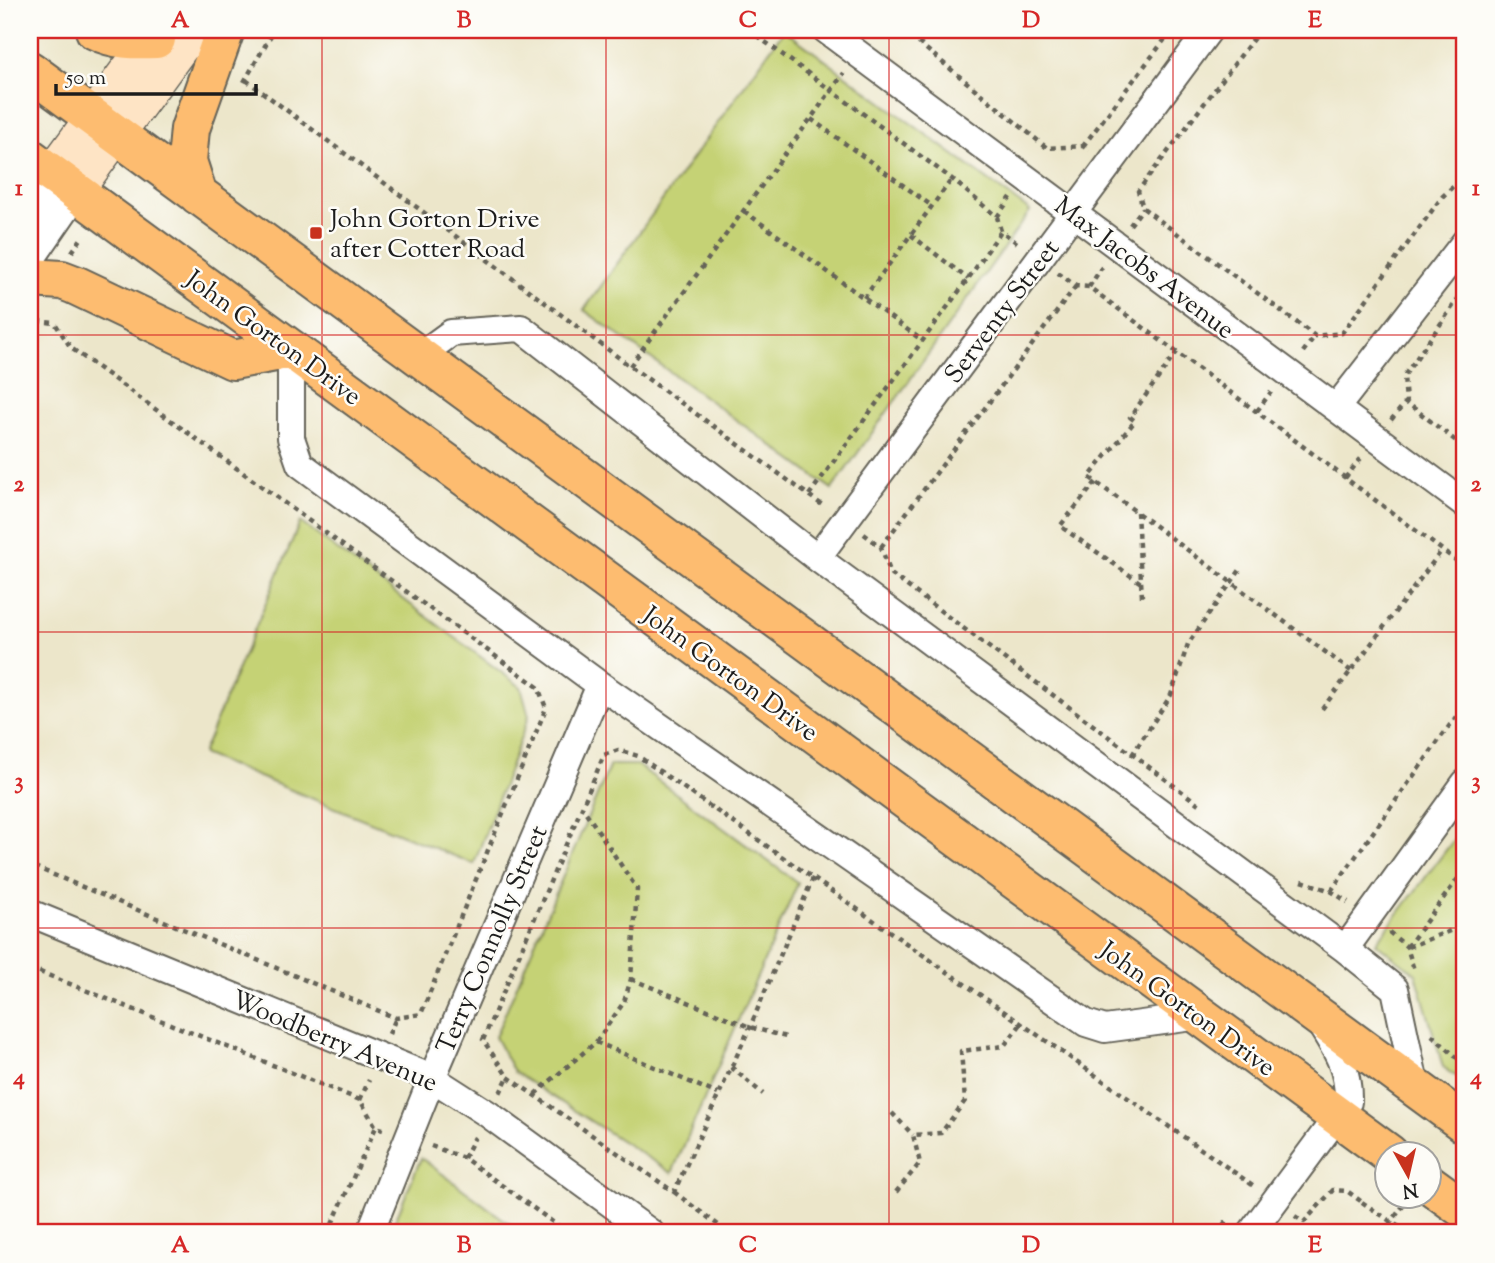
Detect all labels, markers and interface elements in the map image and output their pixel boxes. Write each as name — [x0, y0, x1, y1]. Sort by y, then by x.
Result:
text: A — [171, 5, 190, 38]
text: B — [457, 5, 472, 38]
text: C — [739, 5, 757, 38]
text: D — [1022, 5, 1040, 38]
text: E — [1308, 5, 1322, 38]
scale bar — [56, 52, 256, 96]
text: 50 m — [65, 64, 106, 94]
text: 1 — [15, 173, 23, 206]
text: 1 — [1472, 173, 1480, 206]
street label: Max Jacobs Avenue — [1046, 189, 1241, 349]
place label: John Gorton Drive after Cotter Road — [328, 202, 540, 269]
marker: John Gorton Drive after Cotter Road — [308, 225, 324, 241]
street label: Serventy Street — [936, 233, 1070, 392]
street label: John Gorton Drive — [175, 261, 368, 416]
text: 2 — [14, 469, 25, 502]
text: 2 — [1471, 469, 1482, 502]
street label: John Gorton Drive — [632, 597, 825, 752]
text: 3 — [14, 766, 24, 799]
text: 3 — [1471, 766, 1481, 799]
street label: Terry Connolly Street — [428, 820, 558, 1060]
street label: John Gorton Drive — [1089, 932, 1282, 1087]
street label: Woodberry Avenue — [225, 982, 443, 1102]
text: 4 — [12, 1062, 25, 1095]
text: 4 — [1469, 1062, 1482, 1095]
north arrow — [1372, 1140, 1442, 1210]
text: N — [1401, 1175, 1419, 1204]
text: A — [171, 1230, 190, 1263]
text: B — [457, 1230, 472, 1263]
text: C — [739, 1230, 757, 1263]
text: D — [1022, 1230, 1040, 1263]
text: E — [1308, 1230, 1322, 1263]

